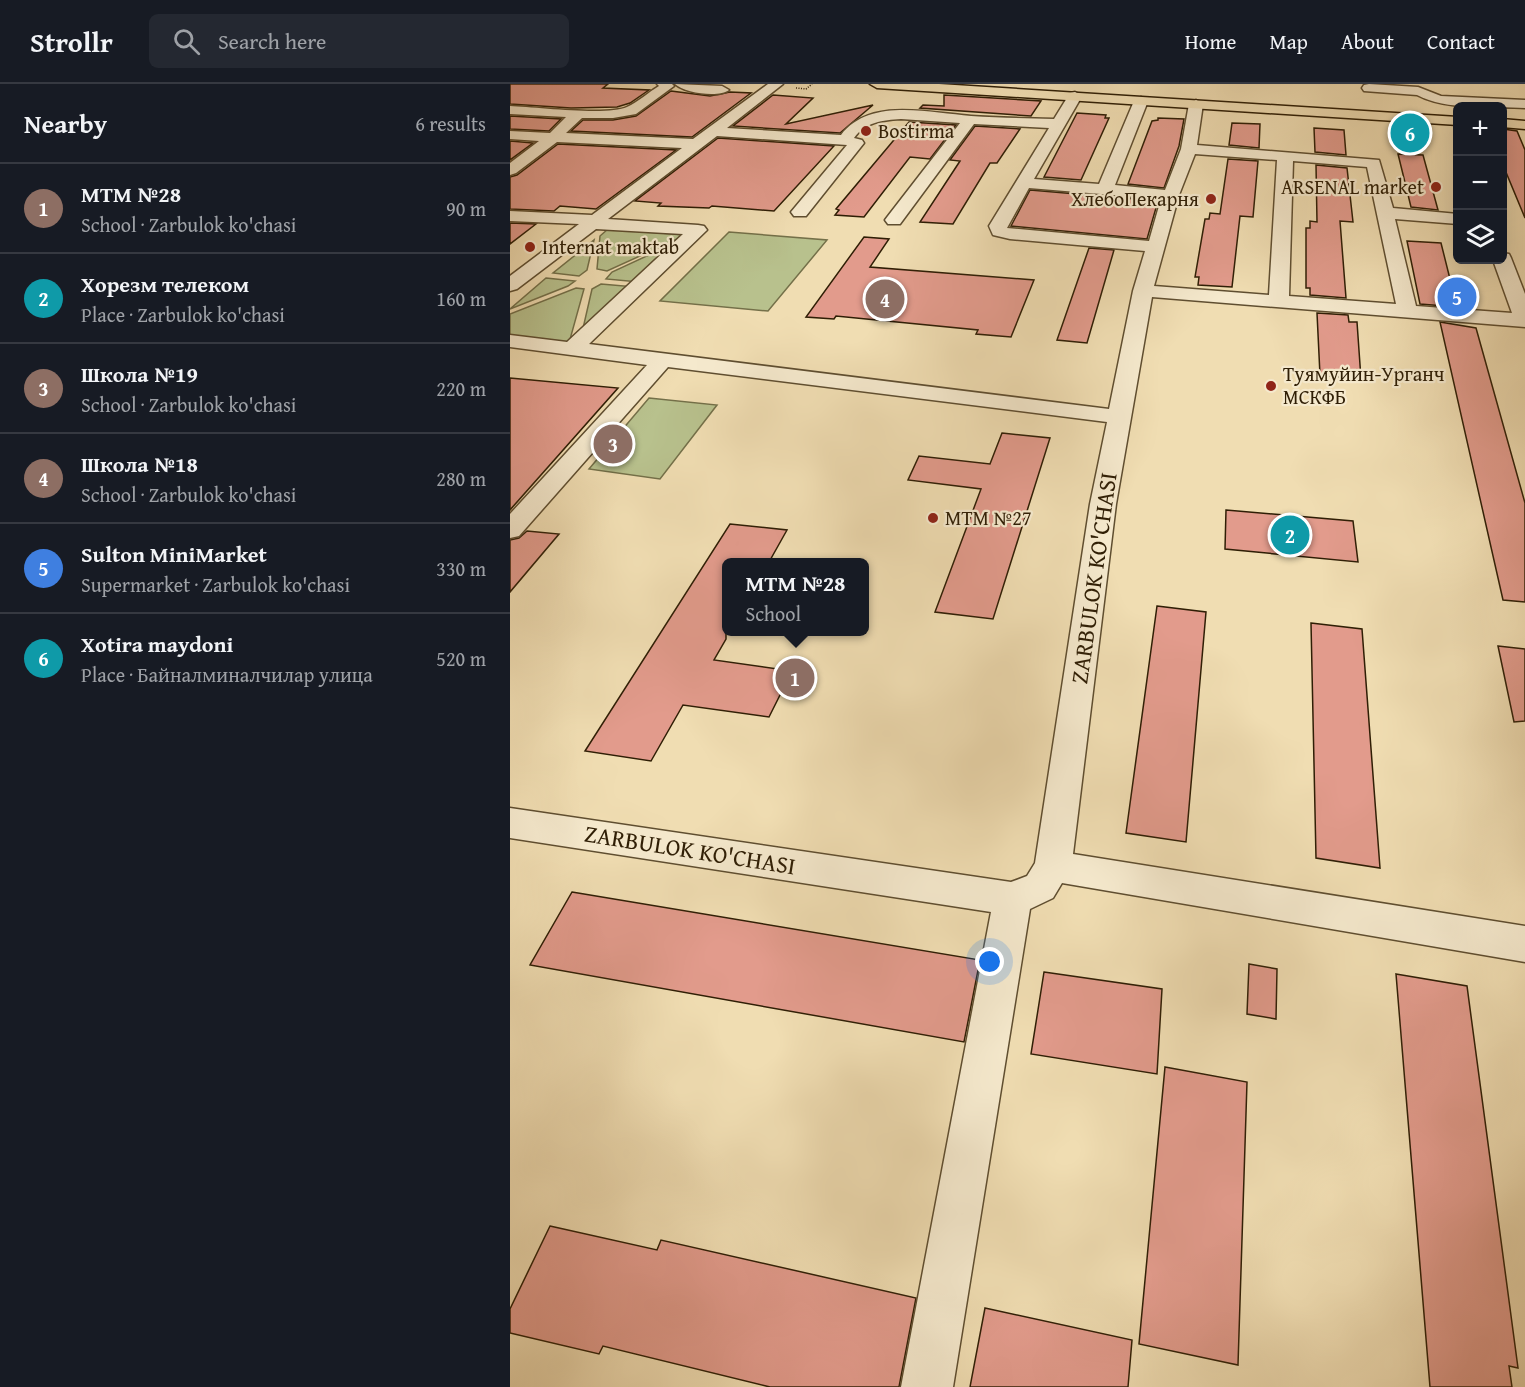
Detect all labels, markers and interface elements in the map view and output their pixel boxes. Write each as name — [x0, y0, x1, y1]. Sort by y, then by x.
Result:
search box — [149, 14, 569, 68]
text: Strollr — [30, 21, 113, 62]
icon: search — [170, 25, 203, 58]
text: Search here — [218, 25, 326, 57]
text: Home — [1185, 26, 1236, 57]
text: Map — [1269, 26, 1308, 57]
text: About — [1341, 26, 1394, 57]
text: Contact — [1427, 26, 1495, 57]
map controls — [1453, 102, 1507, 264]
button: + — [1453, 102, 1507, 156]
text: Nearby — [24, 104, 107, 143]
text: 6 results — [415, 109, 486, 138]
pin: 6 — [1390, 110, 1430, 156]
place label: Bostirma — [878, 116, 955, 145]
marker: Bostirma — [859, 124, 873, 138]
button: − — [1453, 156, 1507, 210]
place label: ARSENAL market — [1281, 172, 1424, 201]
text: MTM №28 — [81, 178, 181, 210]
marker: ARSENAL market — [1429, 180, 1443, 194]
place label: ХлебоПекарня — [1071, 184, 1199, 213]
marker: ХлебоПекарня — [1204, 192, 1218, 206]
text: 1 — [38, 194, 49, 223]
text: 90 m — [446, 194, 486, 223]
text: School · Zarbulok ko'chasi — [81, 210, 296, 239]
button: layers — [1453, 210, 1507, 264]
place label: Internat maktab — [542, 232, 679, 261]
marker: Internat maktab — [523, 240, 537, 254]
text: Хорезм телеком — [81, 268, 249, 300]
pin: 5 — [1438, 274, 1476, 320]
pin: 4 — [866, 276, 904, 322]
text: 2 — [38, 284, 49, 313]
text: 160 m — [436, 284, 486, 313]
text: Place · Zarbulok ko'chasi — [81, 300, 285, 329]
text: Школа №19 — [81, 358, 198, 390]
place label: Туямуйин-Урганч МСКФБ — [1283, 359, 1445, 411]
text: 3 — [38, 374, 49, 403]
text: 220 m — [436, 374, 486, 403]
marker: Туямуйин-Урганч МСКФБ — [1264, 379, 1278, 393]
text: School · Zarbulok ko'chasi — [81, 390, 296, 419]
pin: 3 — [594, 422, 632, 466]
text: Школа №18 — [81, 448, 198, 480]
text: 4 — [38, 464, 49, 493]
text: 280 m — [436, 464, 486, 493]
street label: ZARBULOK KO'CHASI — [1061, 470, 1126, 686]
text: School · Zarbulok ko'chasi — [81, 480, 296, 509]
place label: MTM №27 — [945, 503, 1032, 532]
marker: MTM №27 — [926, 511, 940, 525]
pin: 2 — [1270, 512, 1310, 558]
text: Sulton MiniMarket — [81, 538, 267, 570]
text: 5 — [38, 554, 49, 583]
text: 330 m — [436, 554, 486, 583]
popup — [722, 558, 869, 636]
text: MTM №28 — [745, 567, 846, 599]
text: Supermarket · Zarbulok ko'chasi — [81, 570, 350, 599]
text: School — [745, 599, 801, 628]
text: Xotira maydoni — [81, 628, 233, 660]
text: 6 — [38, 644, 49, 673]
text: 520 m — [436, 644, 486, 673]
pin: 1 — [776, 656, 814, 700]
text: Place · Байналминалчилар улица — [81, 660, 373, 689]
street label: ZARBULOK KO'CHASI — [582, 816, 798, 883]
your location — [975, 947, 1004, 976]

